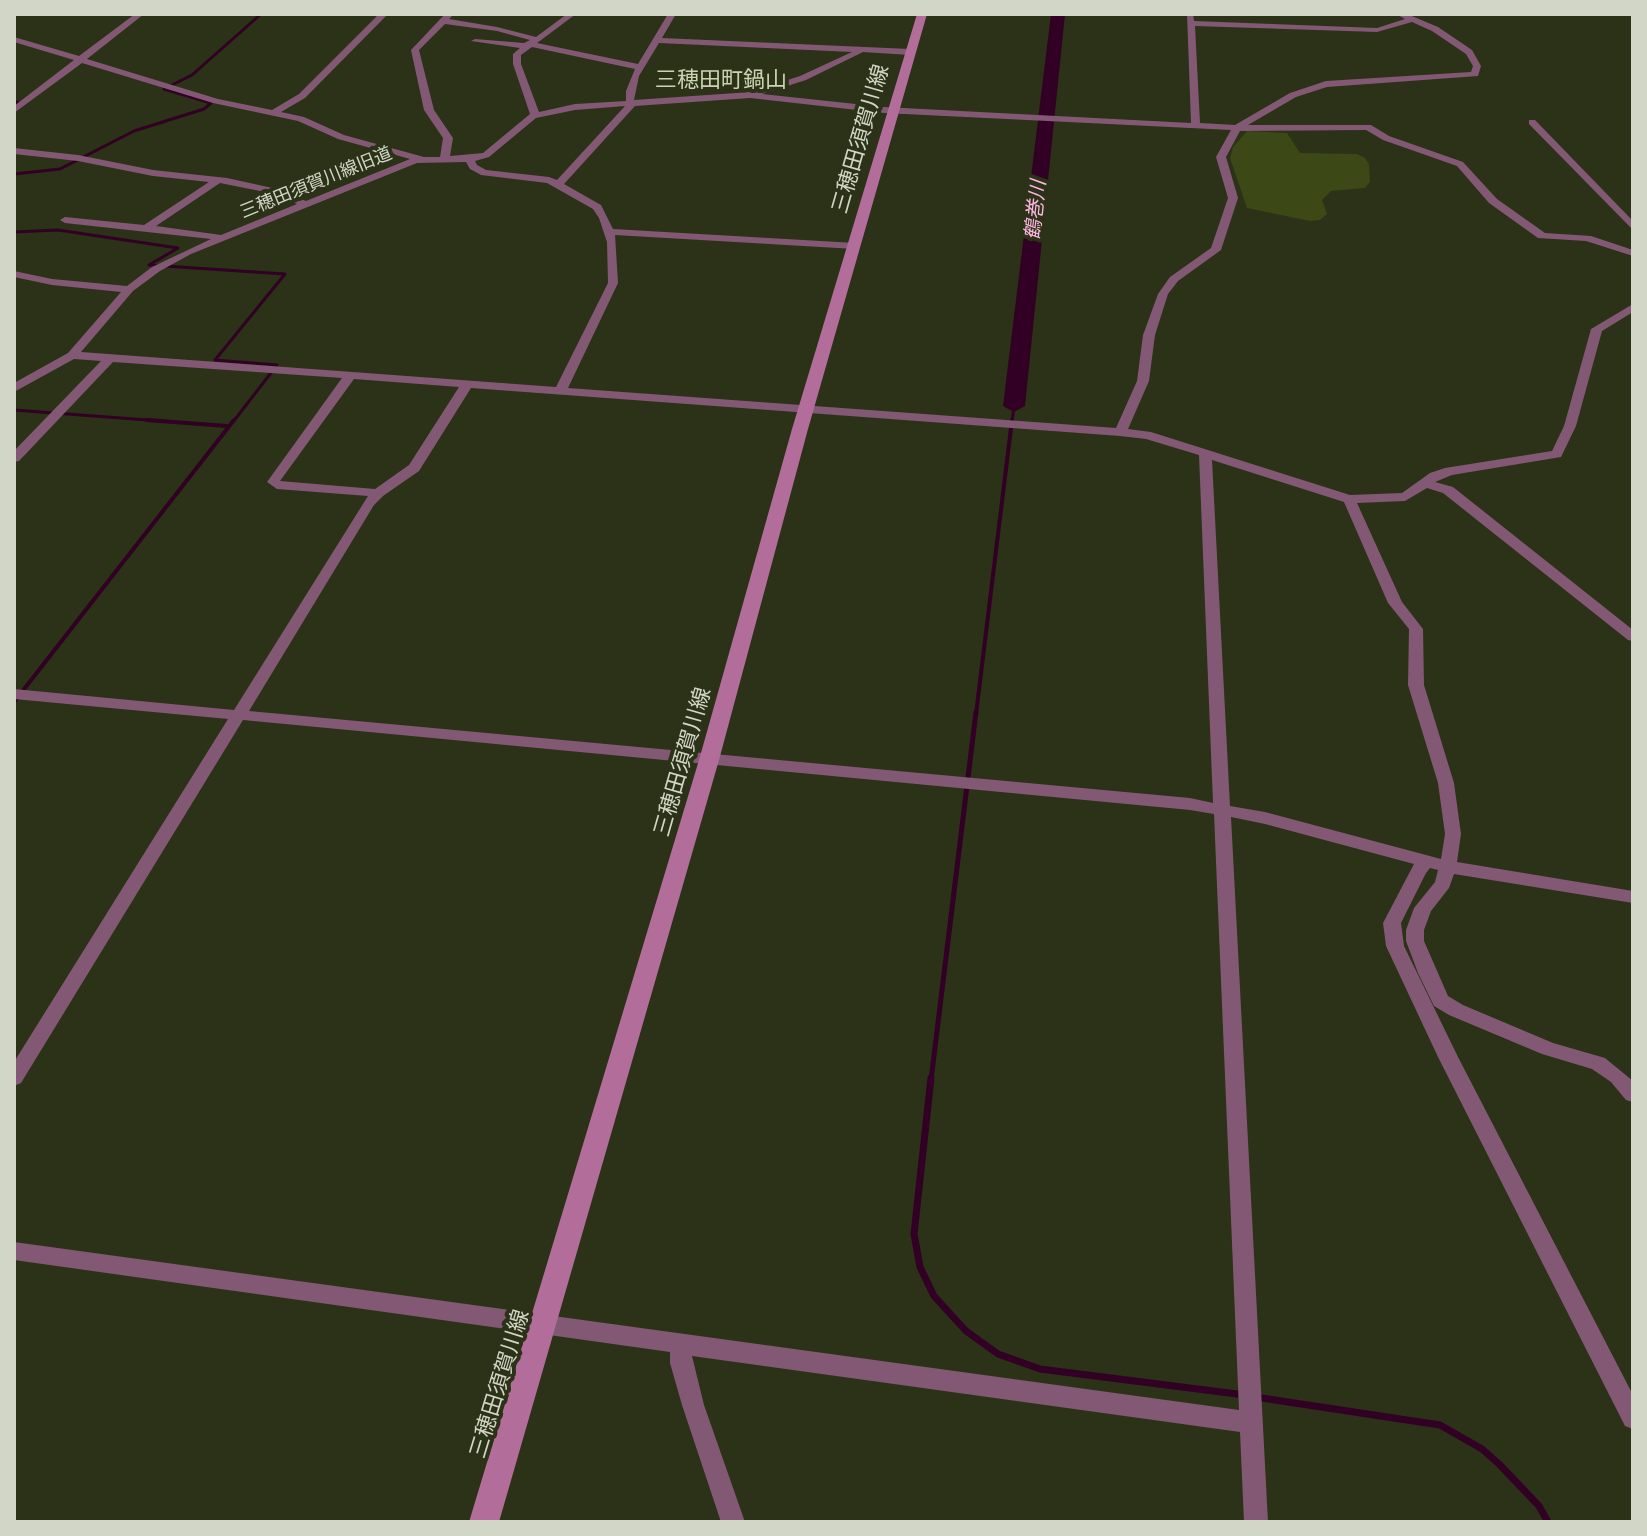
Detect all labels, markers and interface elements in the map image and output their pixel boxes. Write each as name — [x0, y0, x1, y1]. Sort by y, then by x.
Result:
street label: 三穂田須賀川線 — [827, 61, 895, 217]
district label: 三穂田町鍋山 — [655, 68, 787, 94]
street label: 三穂田須賀川線旧道 — [237, 143, 395, 223]
water label: 鶴巻川 — [1021, 179, 1051, 241]
street label: 三穂田須賀川線 — [649, 684, 717, 840]
street label: 三穂田須賀川線 — [465, 1307, 535, 1461]

